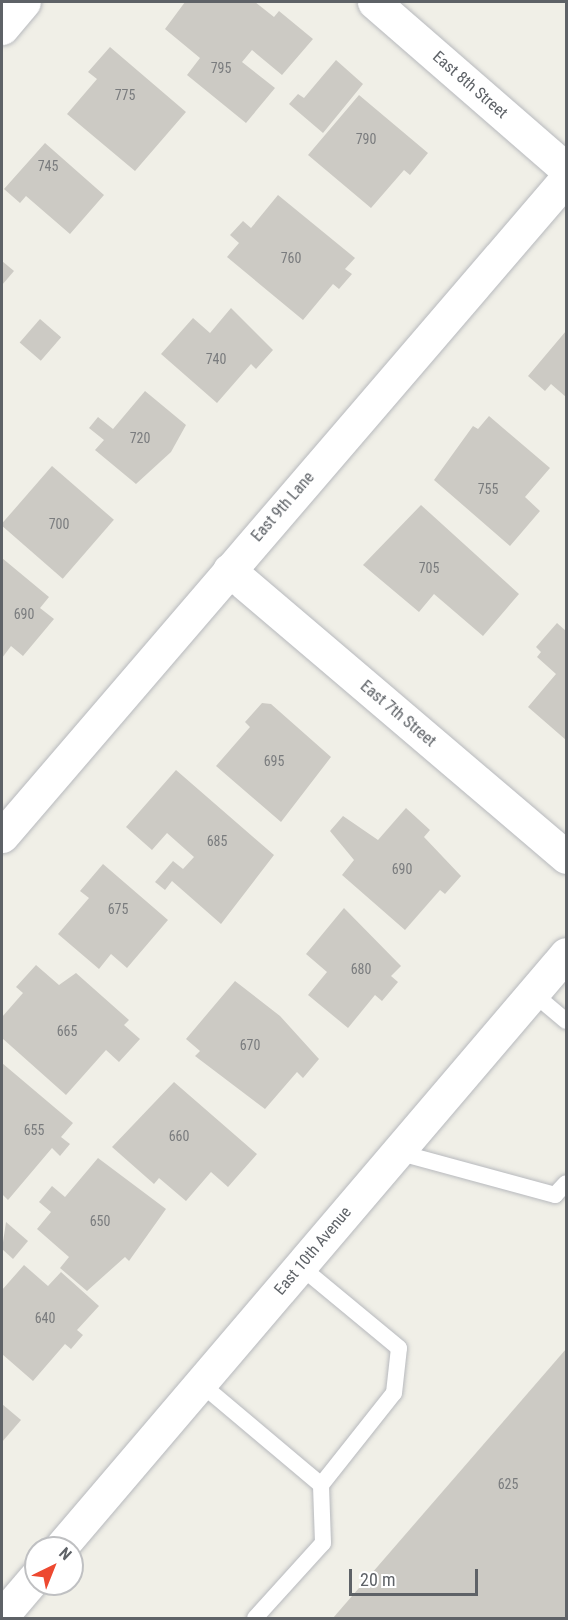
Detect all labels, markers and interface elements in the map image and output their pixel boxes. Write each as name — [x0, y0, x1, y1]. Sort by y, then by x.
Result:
street label: East 8th Street — [429, 47, 511, 123]
house number: 795 — [211, 60, 231, 76]
house number: 775 — [115, 87, 135, 103]
house number: 790 — [356, 131, 376, 147]
house number: 745 — [38, 158, 58, 174]
house number: 760 — [281, 250, 301, 266]
house number: 740 — [206, 351, 226, 367]
house number: 720 — [130, 430, 150, 446]
street label: East 9th Lane — [248, 468, 318, 546]
house number: 755 — [478, 481, 498, 497]
house number: 700 — [49, 516, 69, 532]
house number: 705 — [419, 560, 439, 576]
house number: 690 — [14, 606, 34, 622]
street label: East 7th Street — [356, 677, 440, 751]
house number: 695 — [264, 753, 284, 769]
house number: 685 — [207, 833, 227, 849]
house number: 690 — [392, 861, 412, 877]
house number: 675 — [108, 901, 128, 917]
house number: 680 — [351, 961, 371, 977]
house number: 665 — [57, 1023, 77, 1039]
house number: 670 — [240, 1037, 260, 1053]
house number: 655 — [24, 1122, 44, 1138]
house number: 660 — [169, 1128, 189, 1144]
street label: East 10th Avenue — [271, 1203, 355, 1299]
house number: 650 — [90, 1213, 110, 1229]
house number: 640 — [35, 1310, 55, 1326]
house number: 625 — [498, 1476, 518, 1492]
north arrow — [24, 1536, 84, 1596]
text: N — [55, 1544, 75, 1564]
scale bar — [352, 1557, 481, 1595]
text: 20 m — [360, 1569, 395, 1590]

